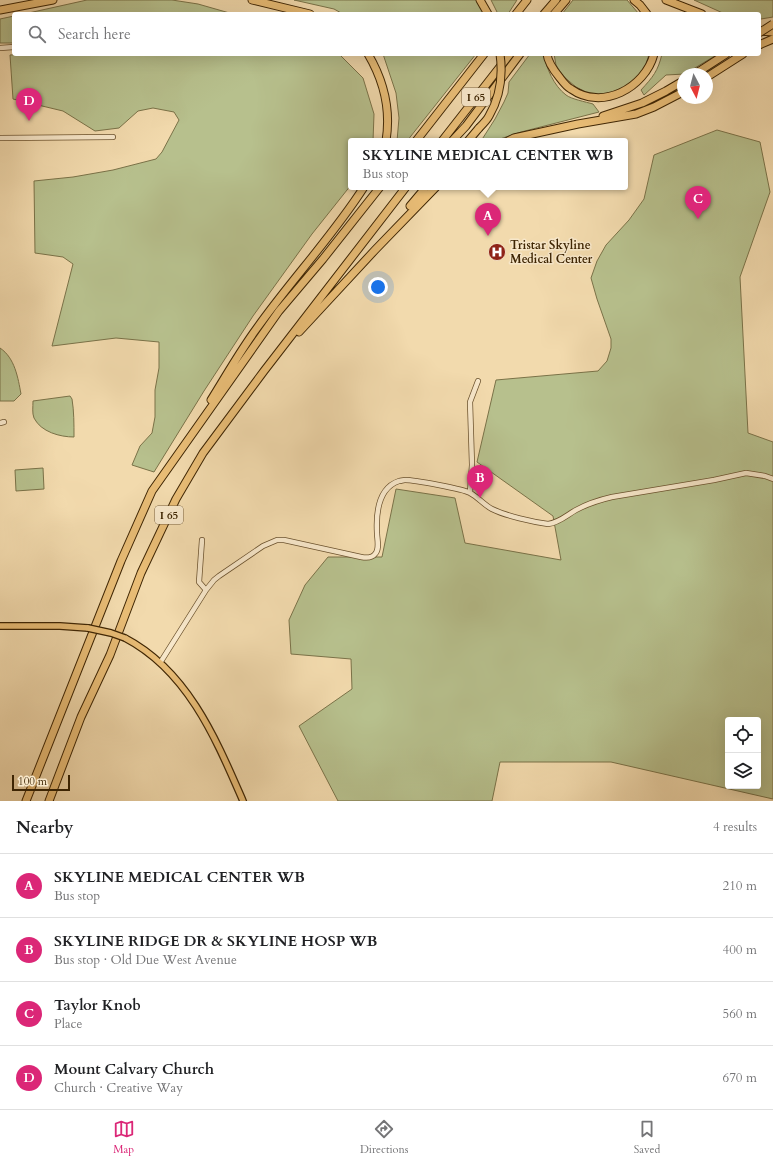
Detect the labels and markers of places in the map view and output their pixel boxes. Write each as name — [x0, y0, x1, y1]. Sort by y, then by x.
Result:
pin: D — [16, 88, 42, 121]
pin: C — [685, 186, 711, 219]
pin: A — [475, 203, 501, 236]
place label: Tristar Skyline Medical Center — [510, 237, 592, 267]
hospital icon: Tristar Skyline Medical Center — [487, 242, 507, 262]
pin: B — [467, 465, 493, 498]

